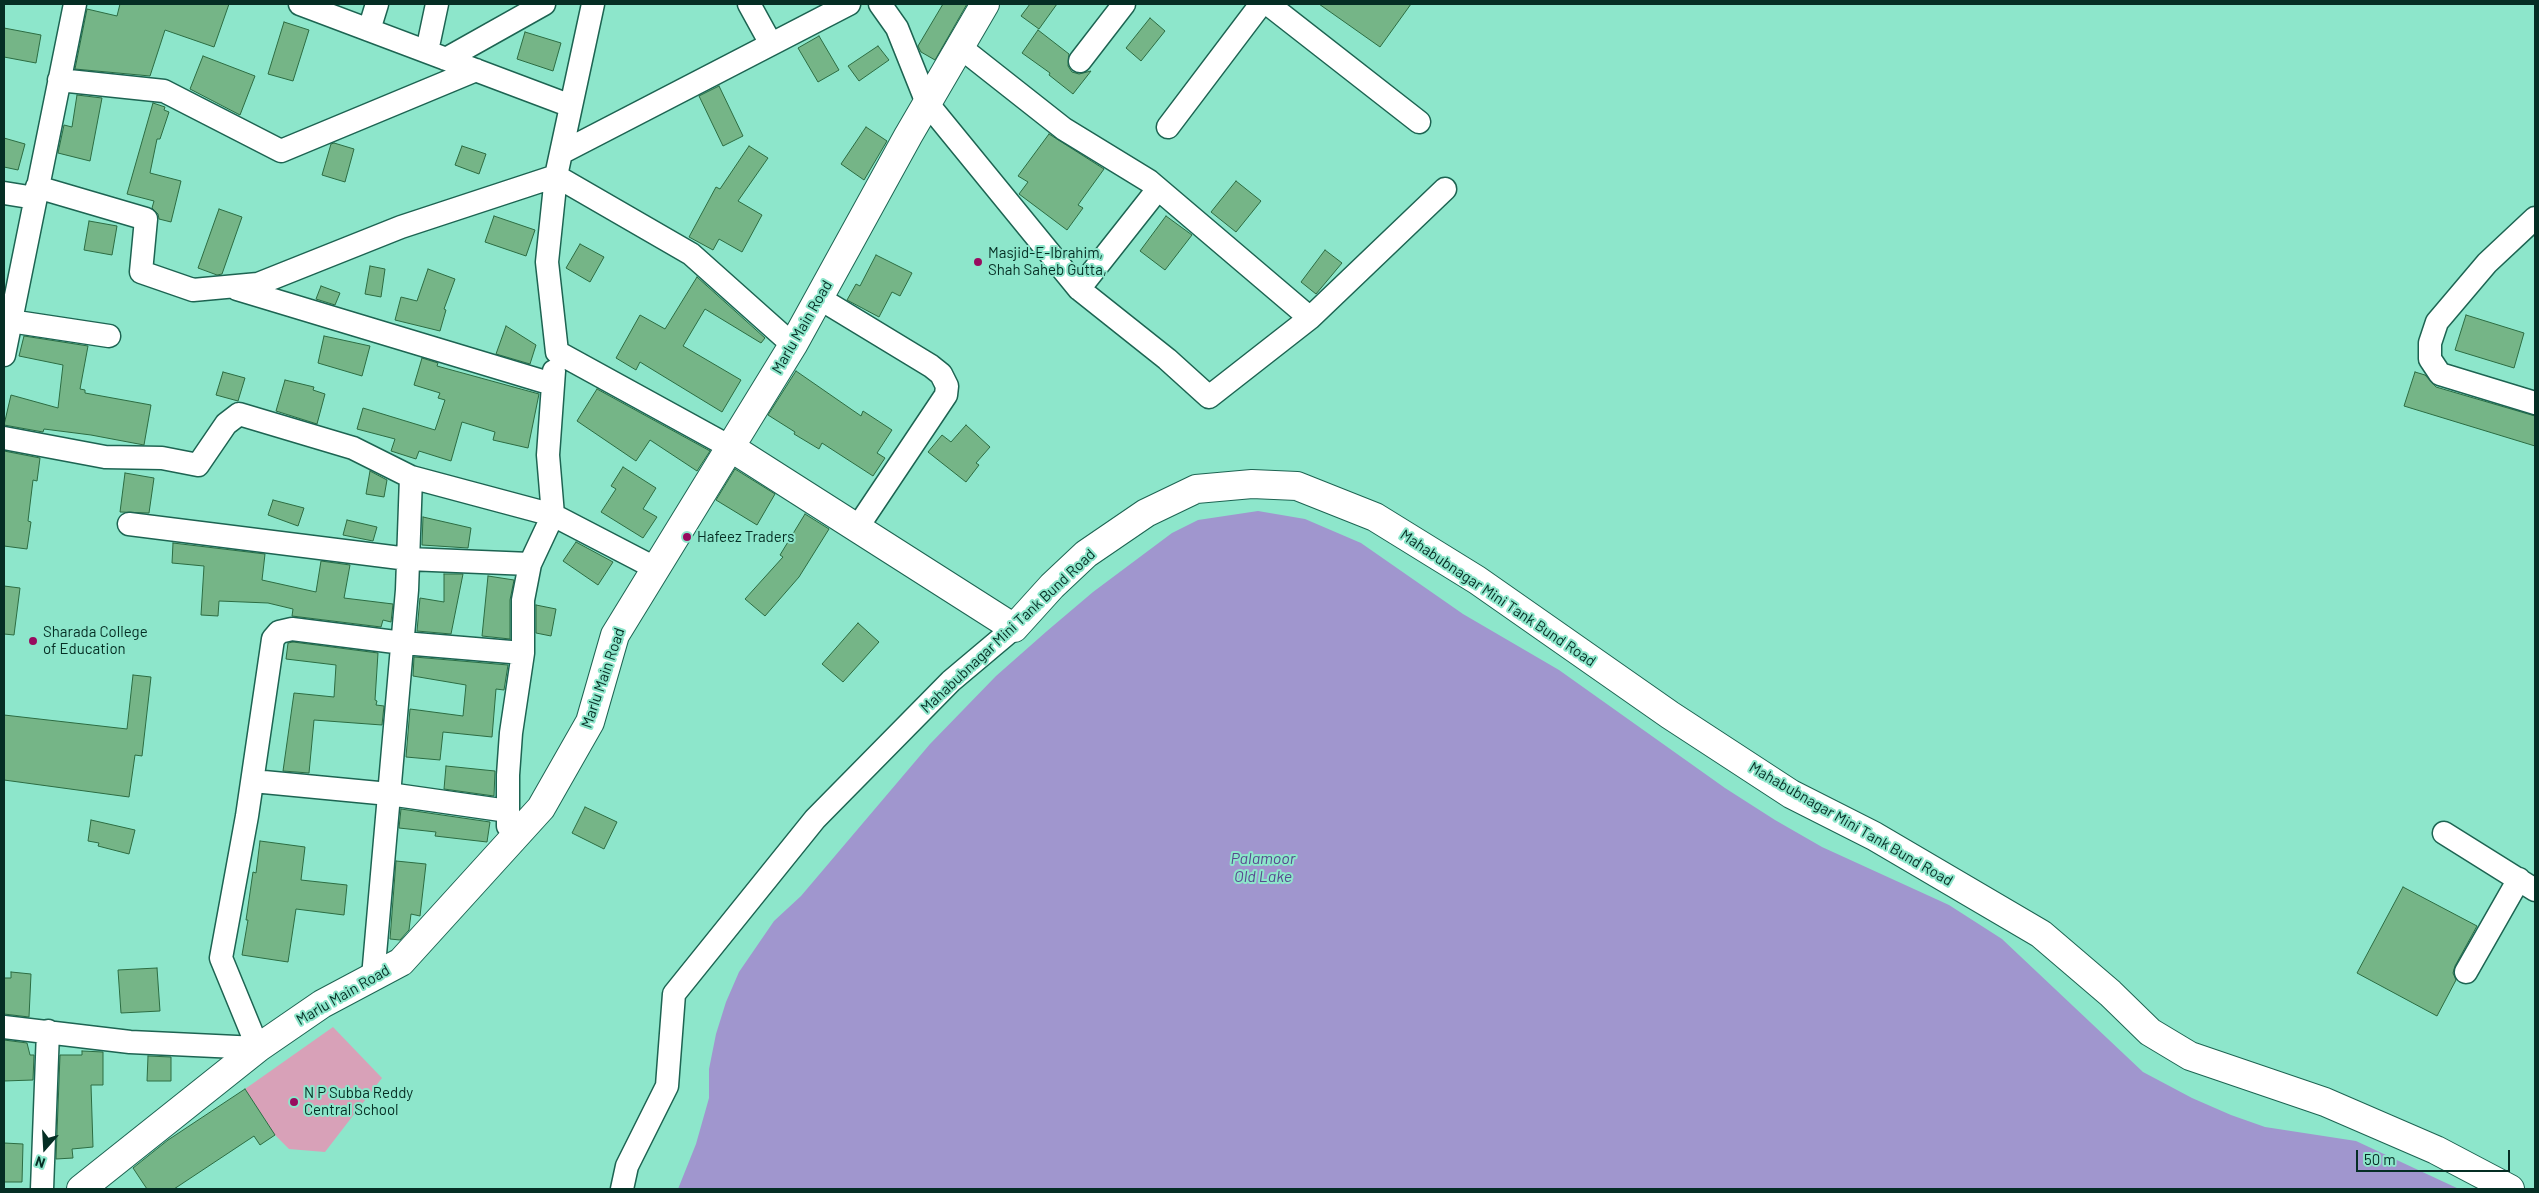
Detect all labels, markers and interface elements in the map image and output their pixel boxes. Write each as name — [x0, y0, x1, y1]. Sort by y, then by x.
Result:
place label: Masjid-E-Ibrahim, Shah Saheb Gutta, — [988, 244, 1107, 279]
marker: Masjid-E-Ibrahim, Shah Saheb Gutta, — [972, 256, 984, 268]
street label: Marlu Main Road — [768, 277, 836, 377]
street label: Mahabubnagar Mini Tank Bund Road — [1397, 526, 1599, 670]
place label: Hafeez Traders — [697, 528, 794, 546]
marker: Hafeez Traders — [681, 531, 693, 543]
street label: Mahabubnagar Mini Tank Bund Road — [917, 545, 1099, 717]
place label: Sharada College of Education — [43, 623, 148, 658]
street label: Marlu Main Road — [577, 626, 629, 730]
marker: Sharada College of Education — [27, 635, 39, 647]
street label: Mahabubnagar Mini Tank Bund Road — [1746, 758, 1956, 890]
water label: Palamoor Old Lake — [1231, 849, 1295, 887]
street label: Marlu Main Road — [293, 961, 393, 1029]
place label: N P Subba Reddy Central School — [304, 1084, 413, 1119]
marker: N P Subba Reddy Central School — [288, 1096, 300, 1108]
north arrow — [20, 1123, 70, 1173]
scale bar — [2359, 1140, 2513, 1172]
text: 50 m — [2364, 1150, 2396, 1168]
text: N — [33, 1153, 47, 1172]

